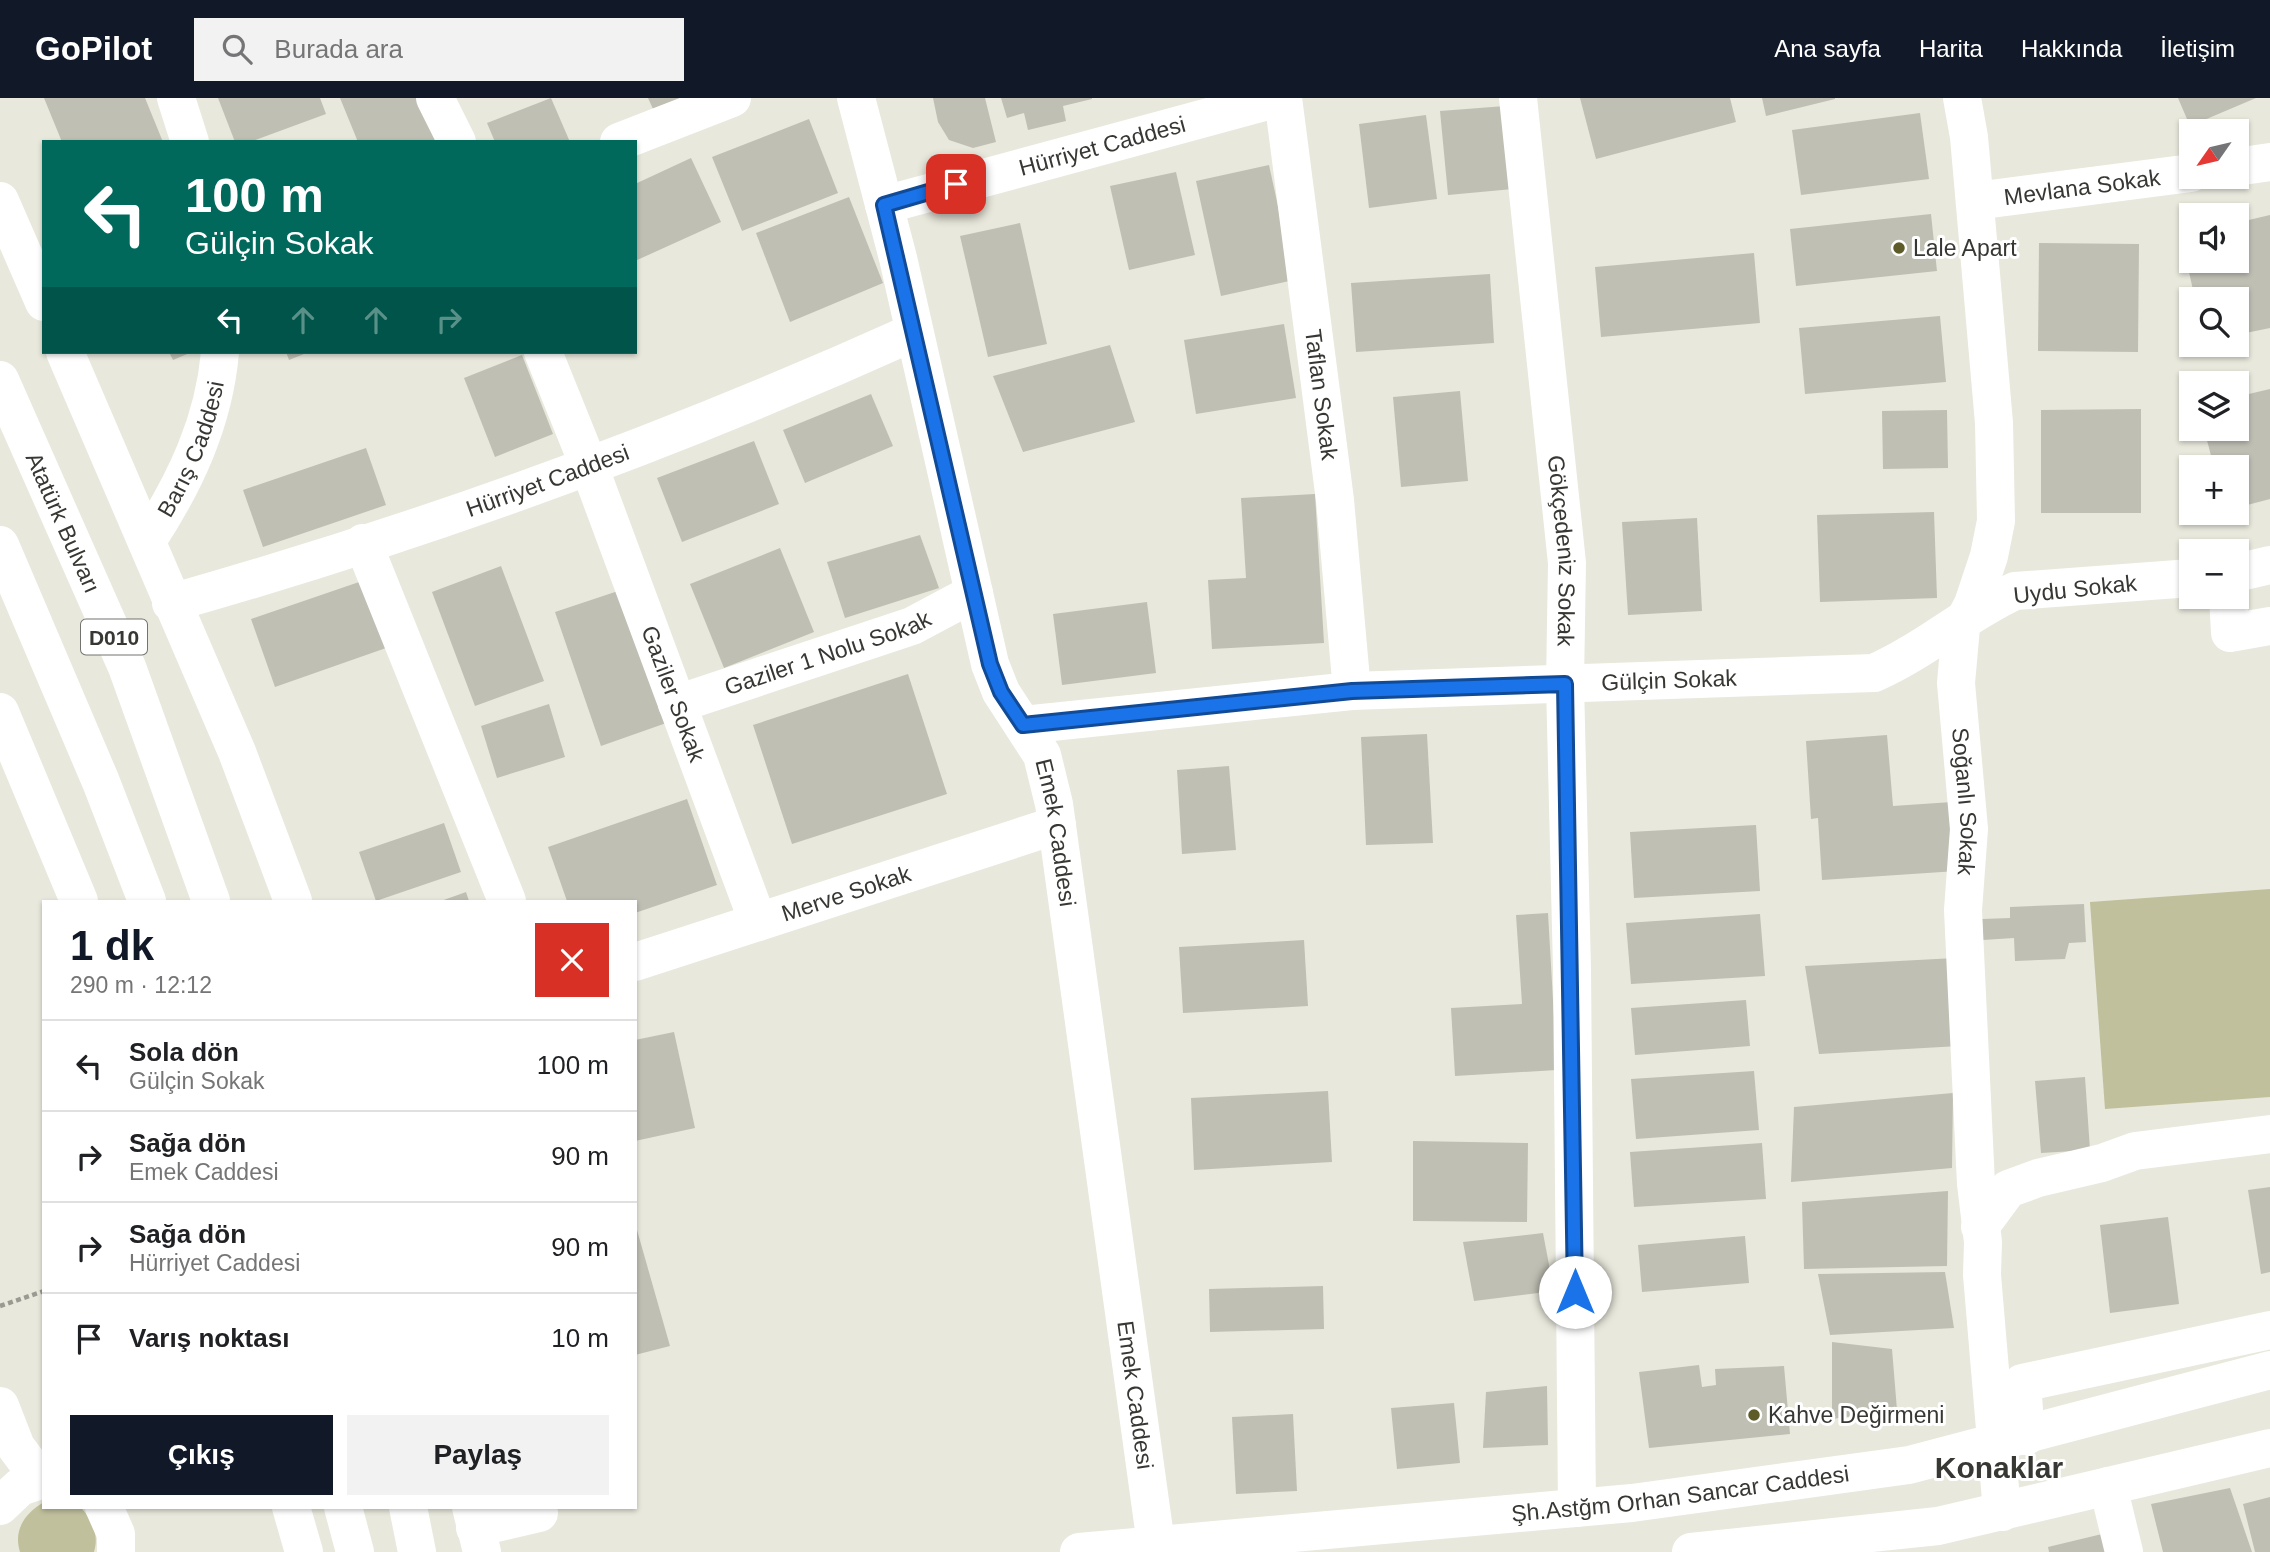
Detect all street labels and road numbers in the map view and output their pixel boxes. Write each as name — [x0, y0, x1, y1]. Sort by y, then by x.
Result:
street label: Hürriyet Caddesi — [1016, 111, 1188, 181]
street label: Mevlana Sokak — [2002, 164, 2162, 210]
street label: Taflan Sokak — [1300, 328, 1343, 462]
street label: Barış Caddesi — [152, 379, 229, 521]
street label: Hürriyet Caddesi — [463, 439, 633, 522]
street label: Atatürk Bulvarı — [21, 448, 106, 597]
street label: Gökçedeniz Sokak — [1543, 454, 1580, 647]
street label: Uydu Sokak — [2012, 570, 2139, 608]
street label: Gaziler 1 Nolu Sokak — [721, 605, 936, 700]
road number: D010 — [81, 620, 147, 654]
street label: Gaziler Sokak — [636, 622, 711, 766]
street label: Gülçin Sokak — [1601, 665, 1738, 695]
street label: Soğanlı Sokak — [1947, 726, 1982, 877]
street label: Emek Caddesi — [1030, 756, 1081, 908]
street label: Merve Sokak — [778, 860, 914, 927]
street label: Emek Caddesi — [1112, 1319, 1158, 1471]
street label: Şh.Astğm Orhan Sancar Caddesi — [1510, 1460, 1851, 1527]

